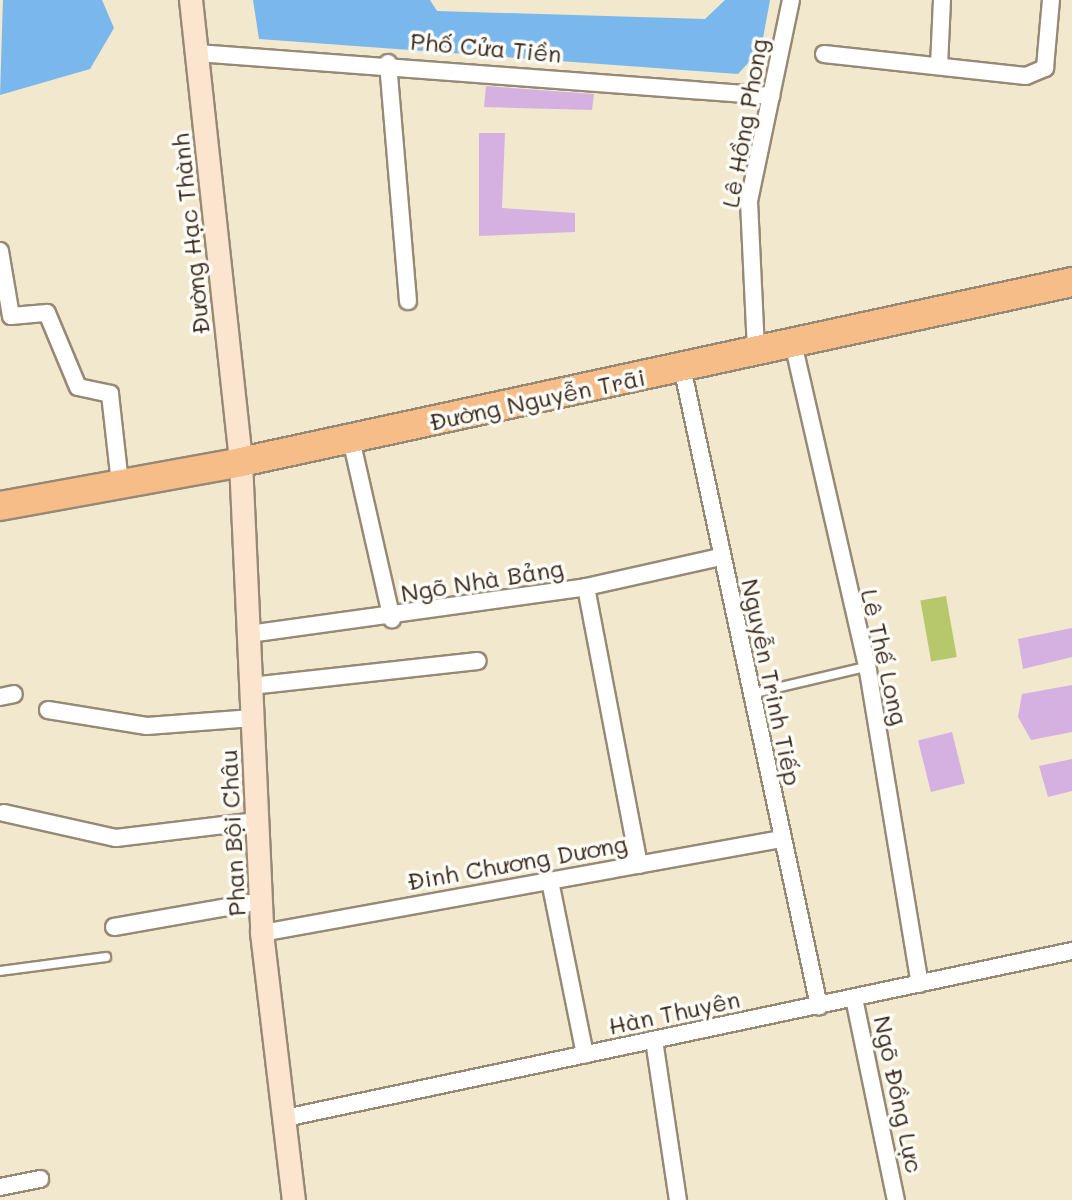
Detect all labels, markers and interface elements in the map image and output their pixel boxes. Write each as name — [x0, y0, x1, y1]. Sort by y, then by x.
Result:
street label: Phố Cửa Tiền — [409, 26, 563, 68]
street label: Lê Hồng Phong — [715, 36, 773, 210]
street label: Đường Hạc Thành — [165, 132, 215, 336]
street label: Đường Nguyễn Trãi — [426, 362, 648, 436]
street label: Ngõ Nhà Bảng — [399, 553, 565, 607]
street label: Nguyễn Trinh Tiếp — [736, 576, 808, 788]
street label: Lê Thế Long — [855, 586, 915, 728]
street label: Phan Bội Châu — [213, 749, 251, 917]
street label: Đinh Chương Dương — [405, 828, 629, 896]
street label: Hàn Thuyên — [606, 984, 742, 1040]
street label: Ngõ Đồng Lực — [868, 1013, 930, 1175]

